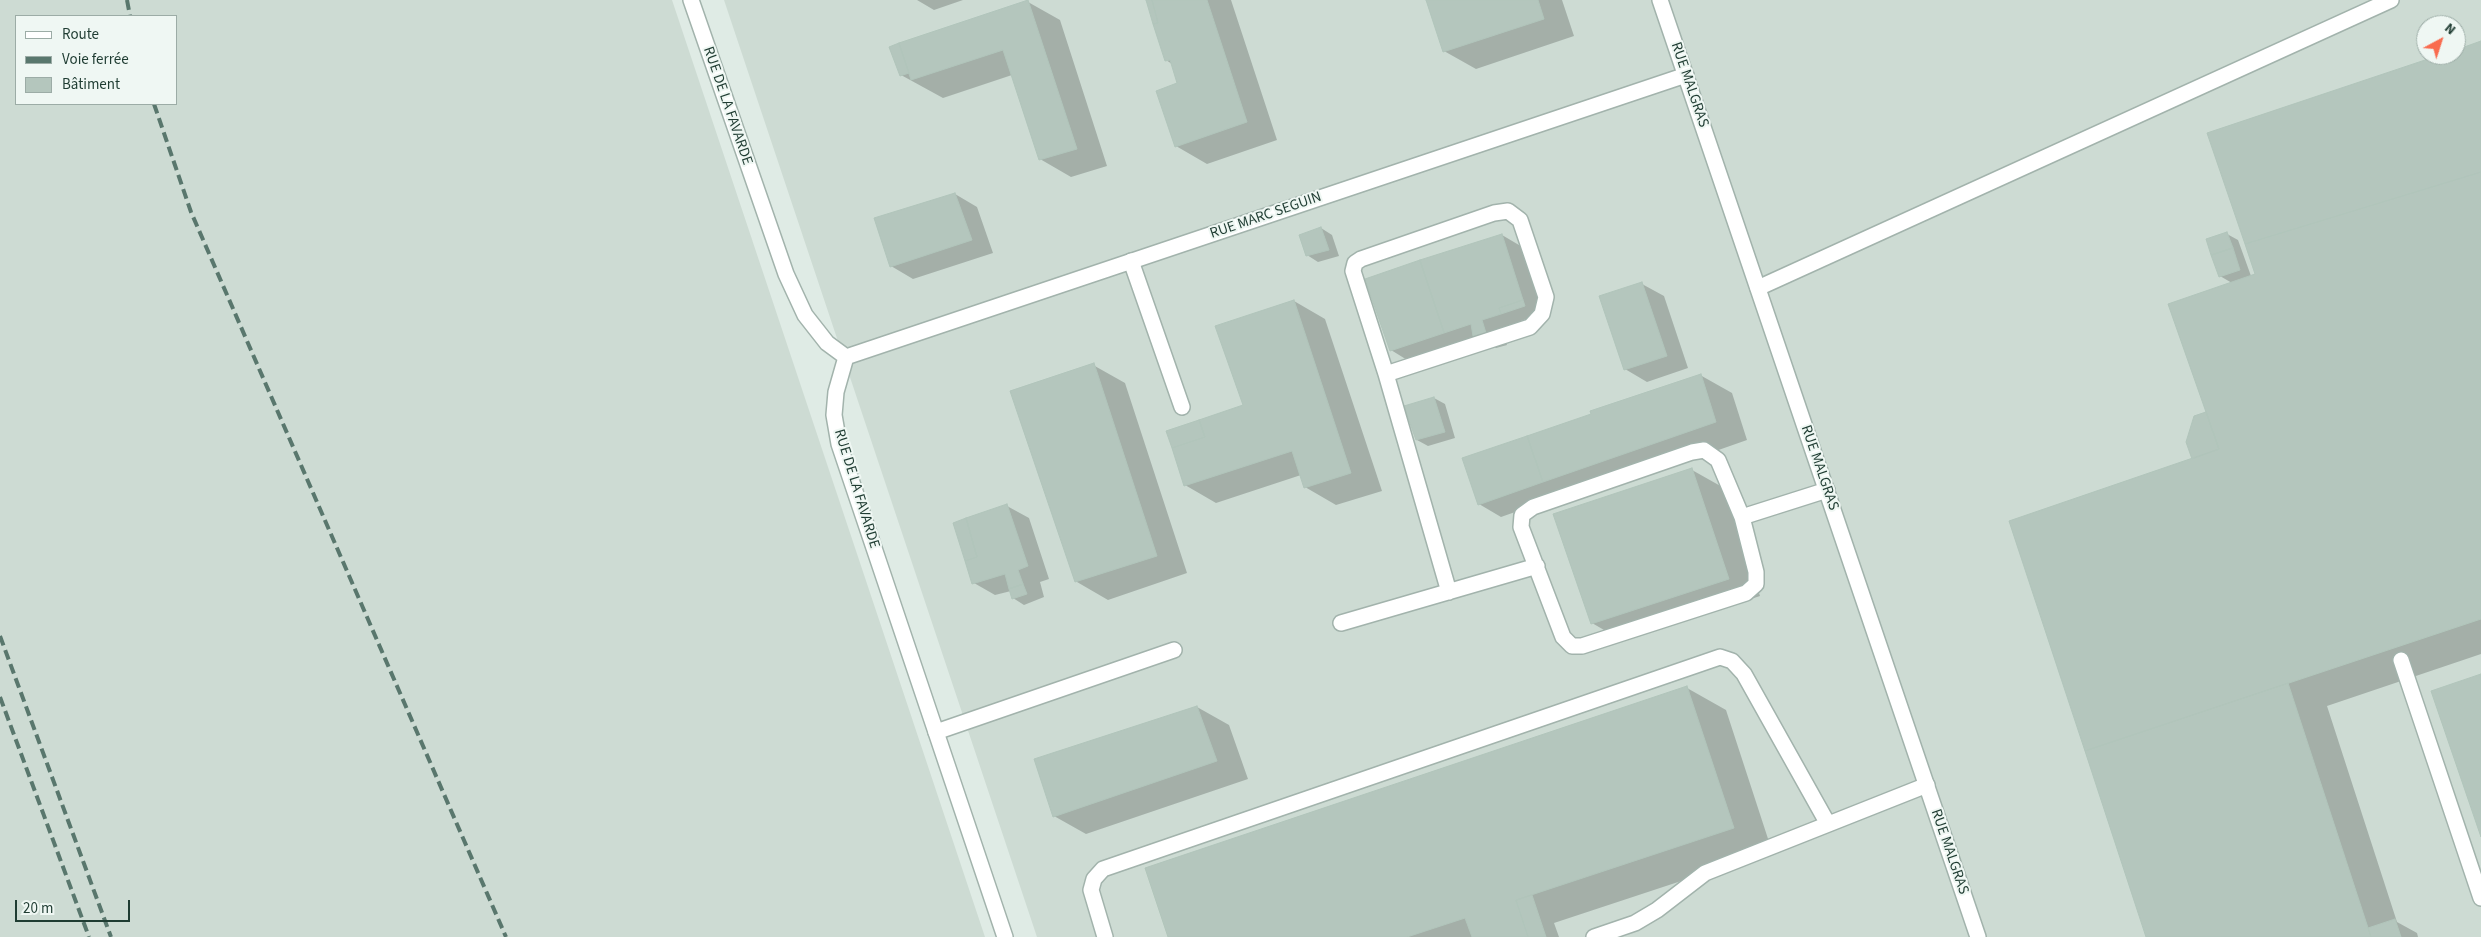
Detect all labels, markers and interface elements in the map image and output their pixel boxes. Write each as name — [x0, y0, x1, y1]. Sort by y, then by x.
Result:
legend — [15, 15, 178, 105]
north arrow — [2416, 15, 2466, 65]
text: N — [2440, 19, 2460, 40]
text: Route — [62, 24, 99, 45]
street label: RUE MALGRAS — [1666, 40, 1712, 130]
street label: RUE DE LA FAVARDE — [698, 45, 756, 167]
text: Voie ferrée — [62, 49, 129, 70]
text: Bâtiment — [62, 74, 120, 95]
street label: RUE MARC SEGUIN — [1208, 188, 1324, 244]
street label: RUE MALGRAS — [1796, 423, 1842, 513]
street label: RUE DE LA FAVARDE — [829, 427, 883, 551]
street label: RUE MALGRAS — [1926, 807, 1972, 897]
scale bar — [18, 890, 132, 922]
text: 20 m — [23, 898, 53, 919]

